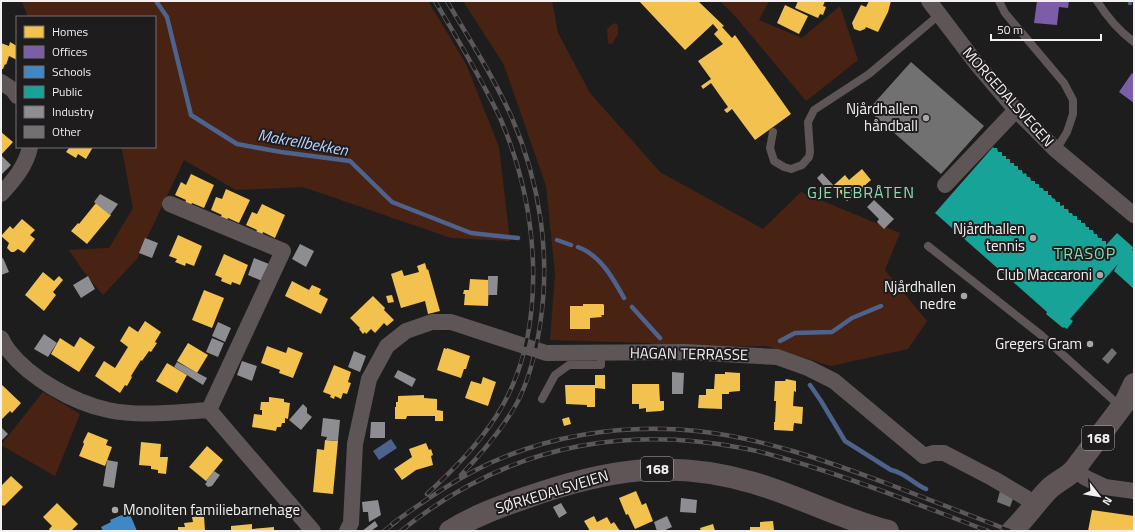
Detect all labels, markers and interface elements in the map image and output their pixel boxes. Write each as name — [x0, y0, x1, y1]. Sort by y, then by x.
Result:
legend — [16, 16, 156, 148]
scale bar — [991, 16, 1101, 42]
text: 50 m — [997, 20, 1023, 39]
text: Homes — [52, 22, 88, 41]
text: Offices — [52, 42, 88, 61]
street label: MORGEDALSVEGEN — [957, 42, 1060, 152]
text: Schools — [52, 62, 92, 81]
text: Public — [52, 82, 82, 101]
place label: Njårdhallen håndball — [846, 97, 918, 137]
text: Industry — [52, 102, 94, 121]
marker: Njårdhallen håndball — [921, 113, 931, 123]
text: Other — [52, 122, 81, 141]
water label: Makrellbekken — [256, 122, 351, 162]
district label: GJETEBRÅTEN — [807, 180, 915, 204]
place label: Njårdhallen tennis — [953, 217, 1025, 257]
marker: Njårdhallen tennis — [1028, 233, 1038, 243]
district label: TRASOP — [1054, 241, 1116, 265]
place label: Club Maccaroni — [996, 263, 1092, 286]
marker: Club Maccaroni — [1095, 270, 1105, 280]
place label: Njårdhallen nedre — [884, 275, 956, 315]
marker: Njårdhallen nedre — [959, 291, 969, 301]
place label: Gregers Gram — [995, 332, 1082, 355]
marker: Gregers Gram — [1085, 339, 1095, 349]
street label: HAGAN TERRASSE — [630, 341, 748, 366]
road number: 168 — [1082, 426, 1114, 450]
road number: 168 — [641, 457, 673, 481]
street label: SØRKEDALSVEIEN — [493, 463, 611, 520]
north arrow — [1079, 476, 1119, 516]
text: N — [1099, 494, 1116, 509]
place label: Monoliten familiebarnehage — [123, 498, 300, 521]
marker: Monoliten familiebarnehage — [110, 505, 120, 515]

